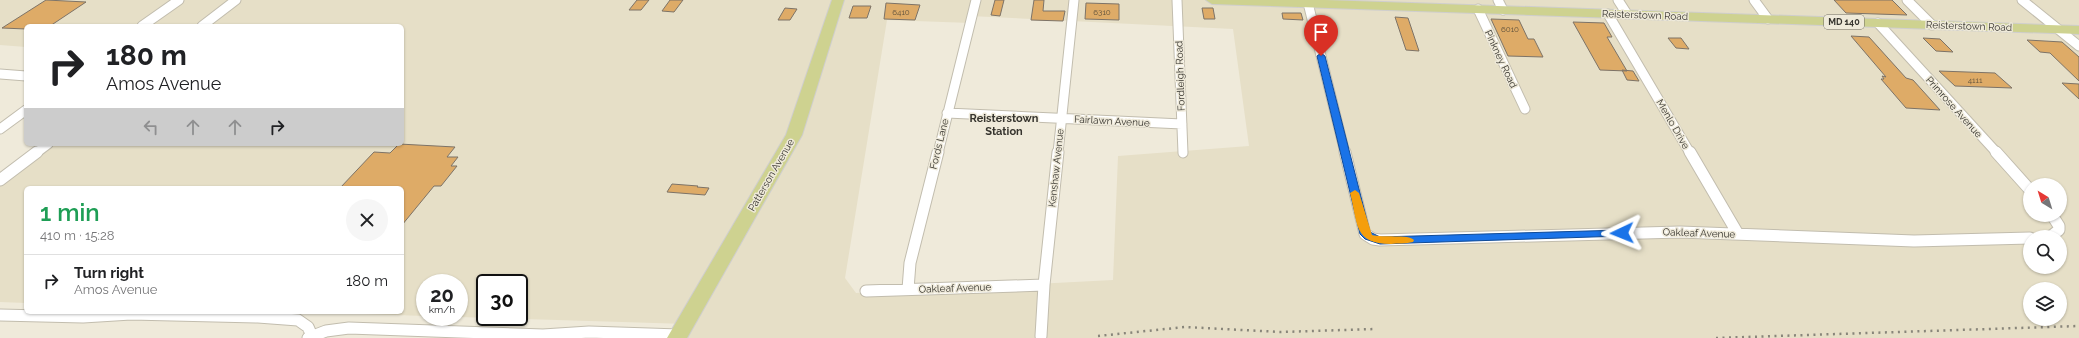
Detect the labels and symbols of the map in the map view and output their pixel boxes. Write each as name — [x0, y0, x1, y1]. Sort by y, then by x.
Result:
house number: 6410 — [892, 7, 910, 17]
house number: 6310 — [1093, 7, 1111, 17]
street label: Reisterstown Road — [1602, 8, 1688, 22]
pin — [1304, 15, 1338, 56]
road number: MD 140 — [1824, 15, 1864, 29]
street label: Reisterstown Road — [1926, 19, 2012, 33]
house number: 6010 — [1501, 24, 1519, 34]
street label: Pinkney Road — [1483, 28, 1519, 90]
street label: Fordleigh Road — [1173, 41, 1187, 111]
street label: Primrose Avenue — [1924, 74, 1984, 140]
house number: 4111 — [1968, 75, 1983, 85]
street label: Menlo Drive — [1654, 97, 1692, 151]
district label: Reisterstown Station — [970, 112, 1039, 138]
street label: Fairlawn Avenue — [1074, 114, 1150, 128]
street label: Fords Lane — [927, 118, 951, 170]
street label: Kenshaw Avenue — [1046, 128, 1066, 208]
street label: Patterson Avenue — [746, 137, 796, 213]
north arrow — [2023, 178, 2067, 222]
position arrow — [1601, 212, 1643, 254]
street label: Oakleaf Avenue — [1663, 226, 1736, 240]
speed limit sign: 30 — [476, 274, 528, 326]
street label: Oakleaf Avenue — [919, 281, 992, 295]

